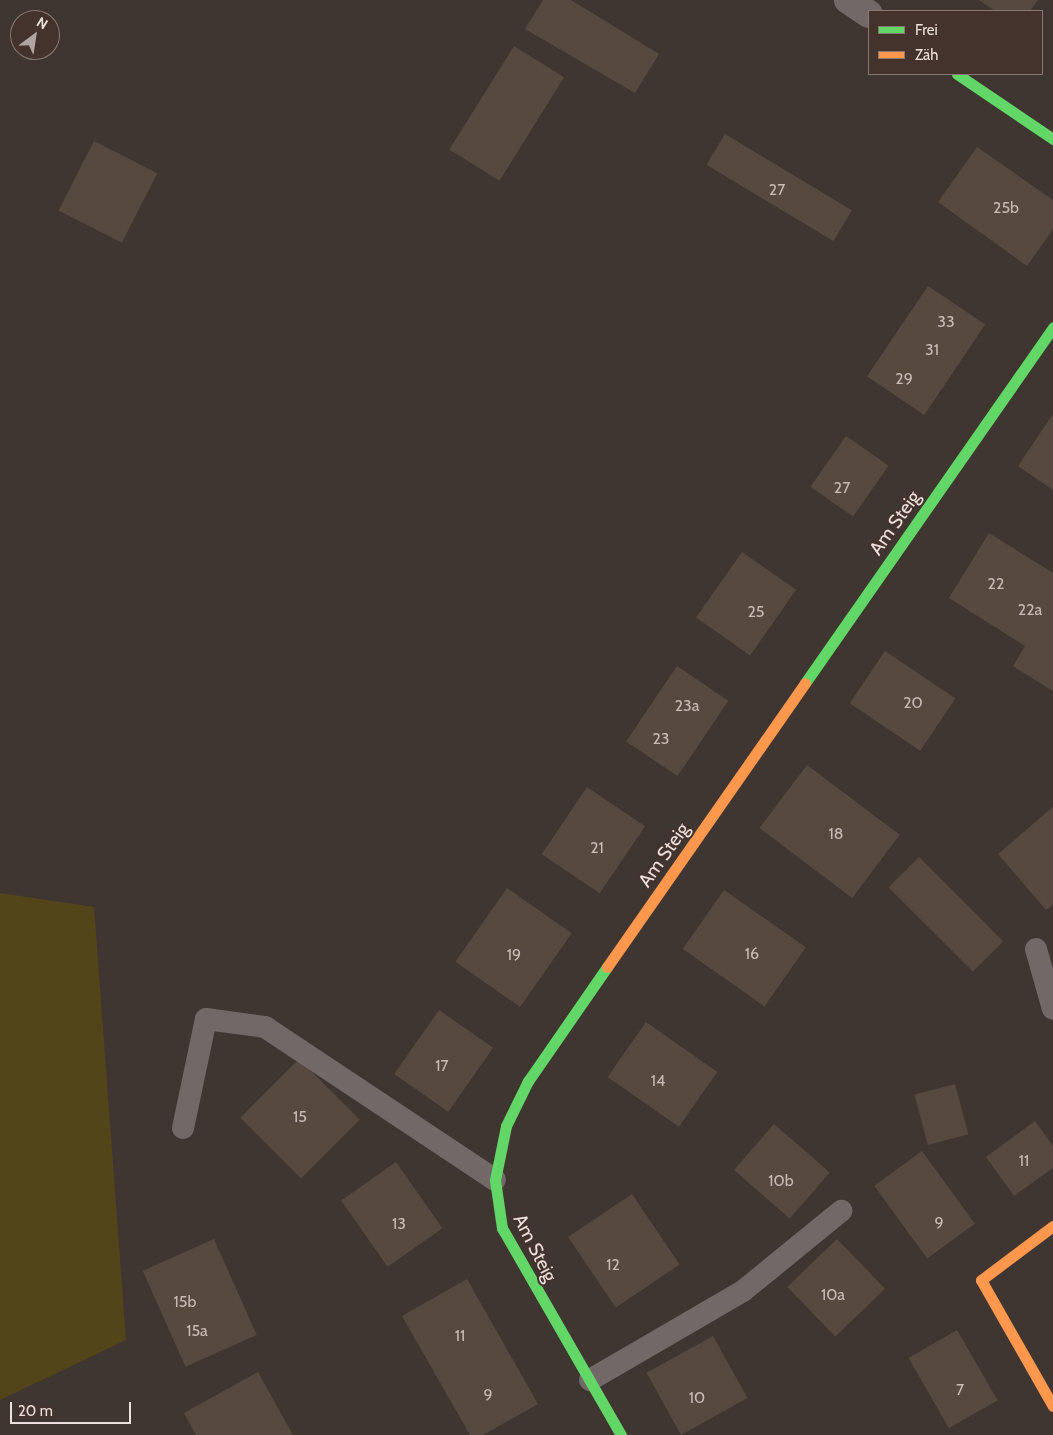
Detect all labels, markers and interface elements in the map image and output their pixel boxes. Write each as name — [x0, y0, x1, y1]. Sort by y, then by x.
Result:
north arrow — [10, 10, 60, 60]
legend — [868, 10, 1043, 75]
text: N — [33, 13, 51, 33]
text: Frei — [915, 21, 938, 39]
text: Zäh — [915, 46, 938, 64]
house number: 27 — [769, 180, 785, 200]
house number: 25b — [993, 198, 1019, 218]
house number: 33 — [937, 312, 955, 332]
house number: 31 — [925, 340, 939, 360]
house number: 29 — [895, 369, 913, 389]
house number: 27 — [834, 478, 850, 498]
street label: Am Steig — [865, 487, 925, 559]
house number: 22 — [988, 574, 1004, 594]
house number: 22a — [1018, 600, 1042, 620]
house number: 25 — [747, 602, 765, 622]
house number: 20 — [903, 693, 923, 713]
house number: 23a — [675, 696, 699, 716]
house number: 23 — [652, 729, 670, 749]
street label: Am Steig — [634, 819, 694, 891]
house number: 18 — [829, 824, 843, 844]
house number: 21 — [590, 838, 604, 858]
house number: 16 — [745, 944, 759, 964]
house number: 19 — [507, 945, 521, 965]
house number: 17 — [435, 1056, 449, 1076]
house number: 14 — [651, 1071, 665, 1091]
house number: 15 — [293, 1107, 307, 1127]
house number: 11 — [1019, 1151, 1029, 1171]
house number: 10b — [768, 1171, 794, 1191]
street label: Am Steig — [508, 1210, 562, 1286]
house number: 9 — [934, 1213, 944, 1233]
house number: 13 — [392, 1214, 406, 1234]
house number: 12 — [606, 1255, 620, 1275]
house number: 10a — [821, 1285, 845, 1305]
house number: 15b — [174, 1292, 196, 1312]
house number: 15a — [186, 1321, 208, 1341]
house number: 11 — [455, 1326, 465, 1346]
house number: 7 — [956, 1380, 964, 1400]
house number: 9 — [483, 1385, 493, 1405]
house number: 10 — [689, 1388, 705, 1408]
scale bar — [12, 1392, 134, 1424]
text: 20 m — [18, 1402, 53, 1420]

